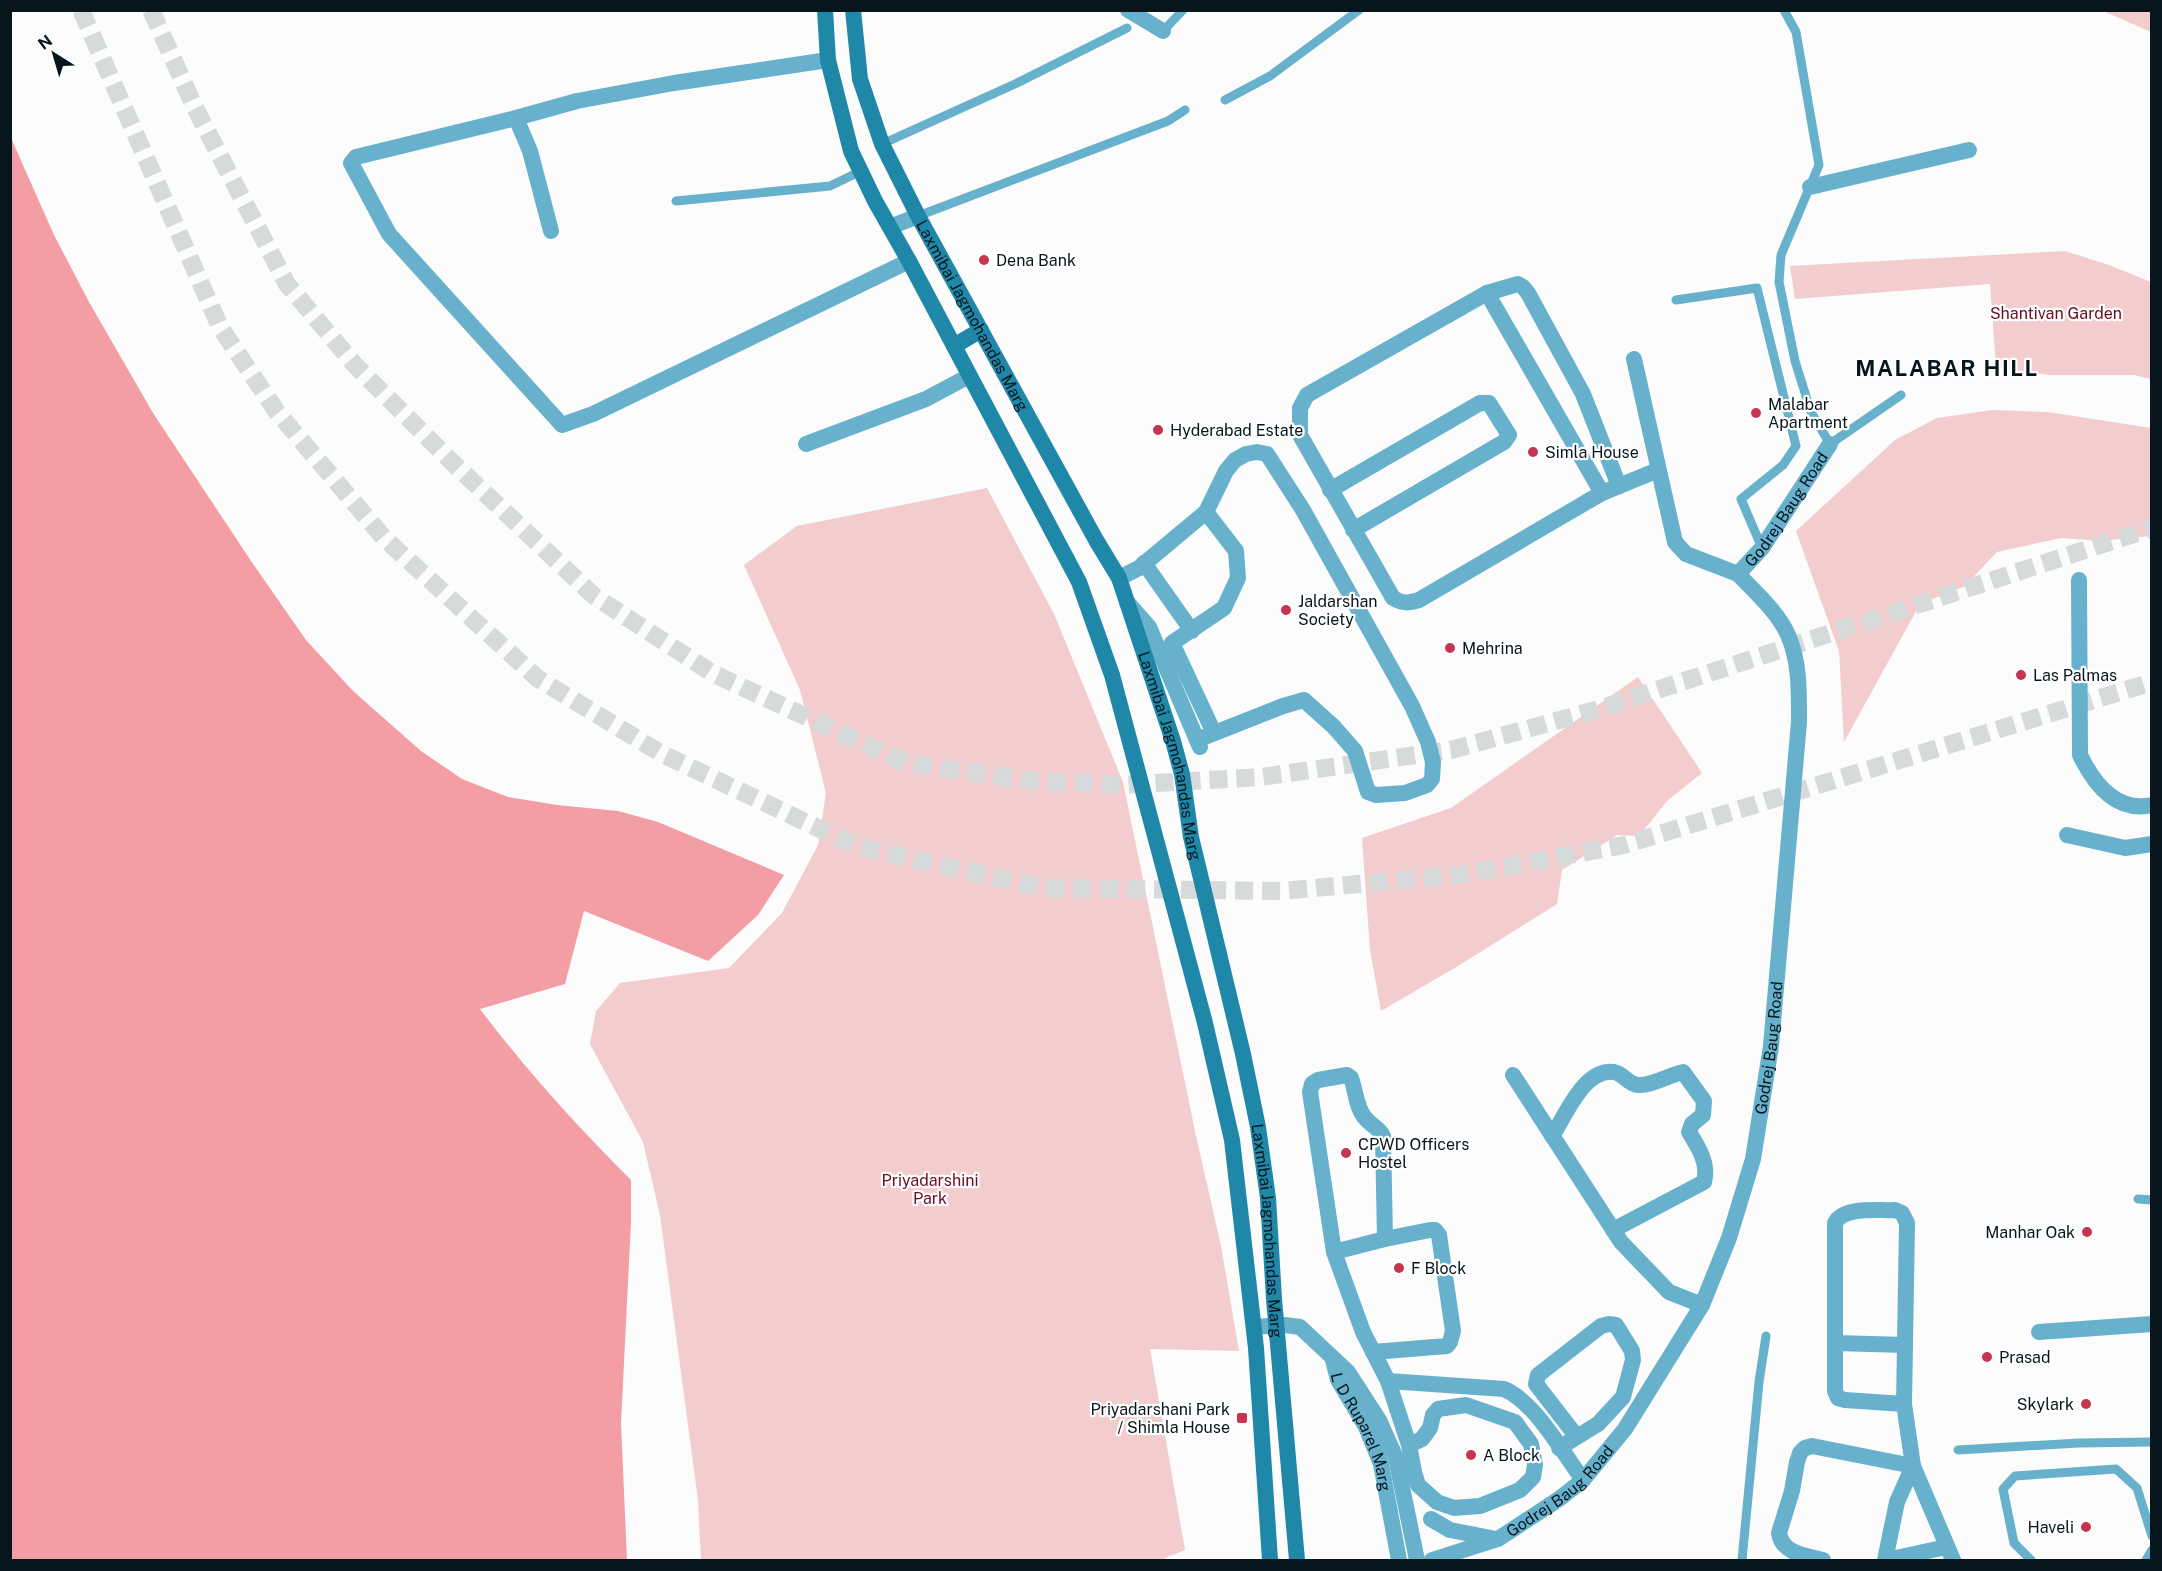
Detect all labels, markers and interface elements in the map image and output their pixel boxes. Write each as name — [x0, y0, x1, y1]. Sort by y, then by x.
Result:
north arrow — [24, 24, 84, 84]
text: N — [35, 31, 56, 54]
street label: Laxmibai Jagmohandas Marg — [912, 217, 1032, 415]
place label: Dena Bank — [996, 251, 1076, 270]
marker: Dena Bank — [977, 253, 991, 267]
park label: Shantivan Garden — [1990, 304, 2122, 323]
district label: MALABAR HILL — [1855, 355, 2039, 381]
place label: Malabar Apartment — [1768, 395, 1848, 432]
marker: Malabar Apartment — [1749, 406, 1763, 420]
place label: Hyderabad Estate — [1170, 421, 1303, 440]
marker: Hyderabad Estate — [1151, 423, 1165, 437]
place label: Simla House — [1545, 443, 1639, 462]
marker: Simla House — [1526, 445, 1540, 459]
street label: Godrej Baug Road — [1741, 449, 1832, 571]
place label: Jaldarshan Society — [1298, 592, 1377, 629]
marker: Jaldarshan Society — [1279, 603, 1293, 617]
place label: Mehrina — [1462, 639, 1523, 658]
marker: Mehrina — [1443, 641, 1457, 655]
street label: Laxmibai Jagmohandas Marg — [1134, 649, 1205, 862]
place label: Las Palmas — [2033, 666, 2117, 685]
marker: Las Palmas — [2014, 668, 2028, 682]
street label: Godrej Baug Road — [1751, 980, 1787, 1116]
street label: Laxmibai Jagmohandas Marg — [1248, 1122, 1286, 1339]
place label: CPWD Officers Hostel — [1358, 1135, 1469, 1172]
marker: CPWD Officers Hostel — [1339, 1146, 1353, 1160]
park label: Priyadarshini Park — [882, 1171, 978, 1208]
place label: Manhar Oak — [1985, 1223, 2075, 1242]
marker: Manhar Oak — [2080, 1225, 2094, 1239]
place label: F Block — [1411, 1259, 1466, 1278]
marker: F Block — [1392, 1261, 1406, 1275]
place label: Prasad — [1999, 1348, 2050, 1367]
marker: Prasad — [1980, 1350, 1994, 1364]
street label: L D Ruparel Marg — [1327, 1371, 1395, 1493]
place label: Skylark — [2017, 1395, 2074, 1414]
marker: Skylark — [2079, 1397, 2093, 1411]
place label: Priyadarshani Park / Shimla House — [1090, 1400, 1230, 1437]
marker: Priyadarshani Park / Shimla House — [1235, 1411, 1249, 1425]
street label: Godrej Baug Road — [1503, 1442, 1618, 1541]
place label: A Block — [1483, 1446, 1540, 1465]
marker: A Block — [1464, 1448, 1478, 1462]
place label: Haveli — [2028, 1518, 2074, 1537]
marker: Haveli — [2079, 1520, 2093, 1534]

